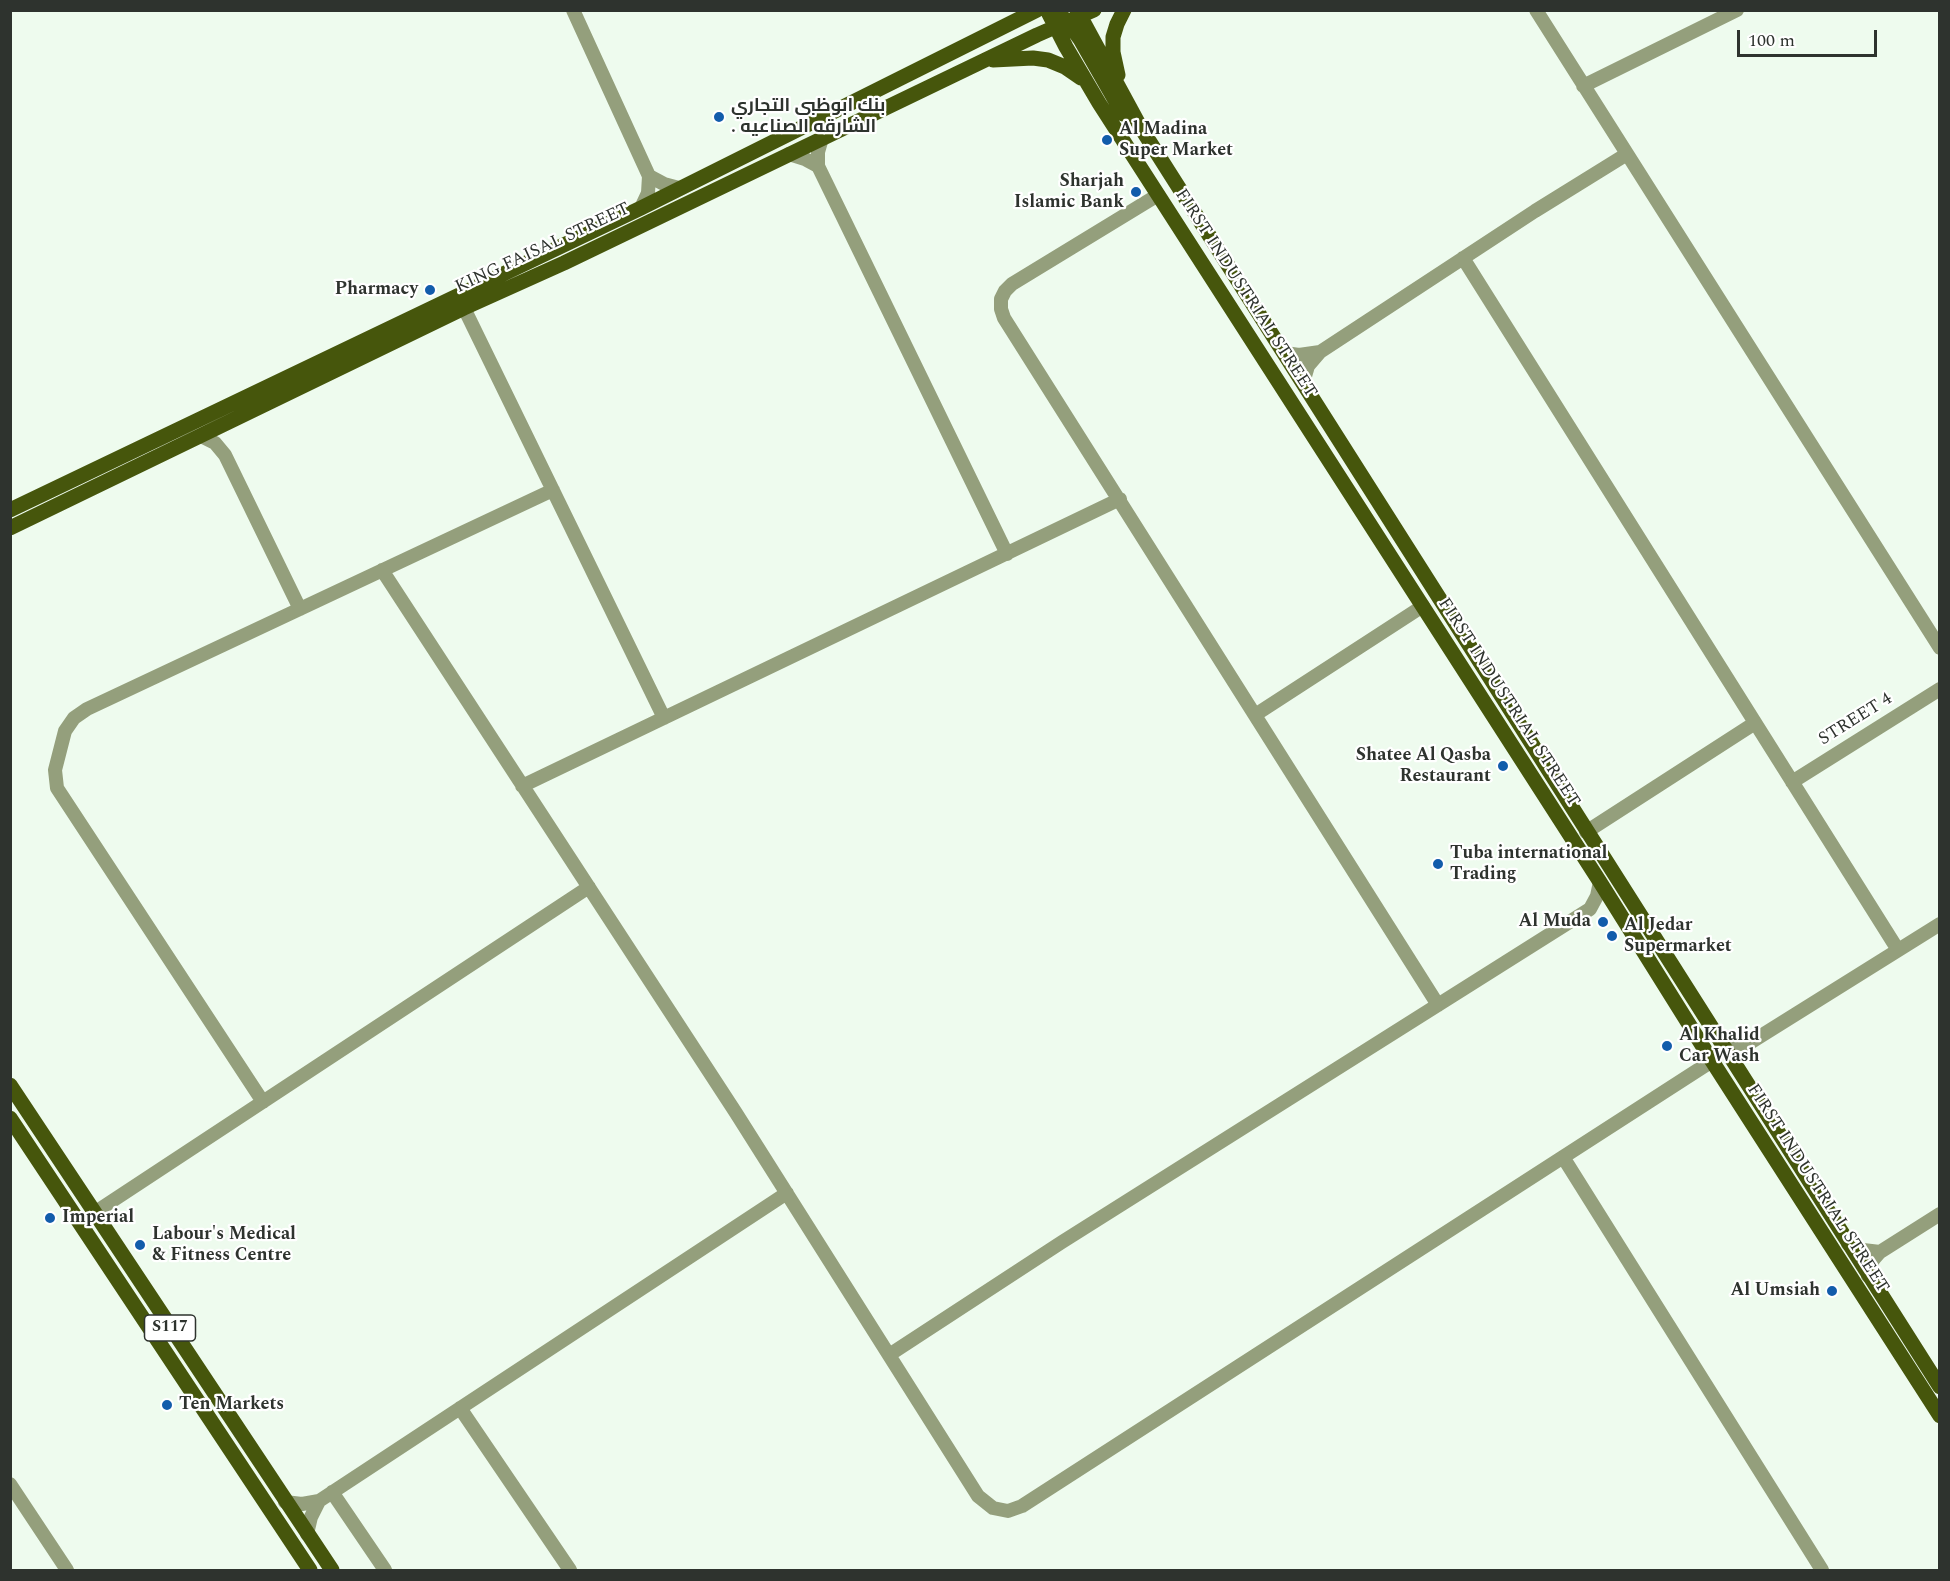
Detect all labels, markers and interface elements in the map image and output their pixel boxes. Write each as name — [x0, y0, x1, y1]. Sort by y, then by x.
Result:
scale bar — [1740, 18, 1880, 56]
text: 100 m — [1748, 27, 1795, 54]
place label: بنك ابوظبي التجاري . الشارقه الصناعيه — [731, 96, 885, 138]
marker: بنك ابوظبي التجاري . الشارقه الصناعيه — [712, 110, 726, 124]
place label: Al Madina Super Market — [1119, 119, 1233, 162]
marker: Al Madina Super Market — [1100, 133, 1114, 147]
place label: Sharjah Islamic Bank — [1014, 171, 1124, 213]
marker: Sharjah Islamic Bank — [1129, 185, 1143, 199]
street label: FIRST INDUSTRIAL STREET — [1169, 185, 1321, 403]
street label: KING FAISAL STREET — [452, 199, 634, 299]
place label: Pharmacy — [335, 279, 418, 301]
marker: Pharmacy — [423, 283, 437, 297]
street label: FIRST INDUSTRIAL STREET — [1432, 594, 1584, 812]
street label: STREET 4 — [1815, 689, 1897, 751]
place label: Shatee Al Qasba Restaurant — [1356, 745, 1491, 788]
marker: Shatee Al Qasba Restaurant — [1496, 759, 1510, 773]
place label: Tuba international Trading — [1450, 843, 1607, 886]
marker: Tuba international Trading — [1431, 857, 1445, 871]
place label: Al Muda — [1518, 911, 1591, 933]
marker: Al Muda — [1596, 915, 1610, 929]
place label: Al Jedar Supermarket — [1624, 915, 1732, 958]
marker: Al Jedar Supermarket — [1605, 929, 1619, 943]
place label: Al Khalid Car Wash — [1679, 1025, 1760, 1068]
marker: Al Khalid Car Wash — [1660, 1039, 1674, 1053]
street label: FIRST INDUSTRIAL STREET — [1741, 1080, 1893, 1298]
place label: Imperial — [62, 1207, 134, 1229]
marker: Imperial — [43, 1211, 57, 1225]
place label: Labour's Medical & Fitness Centre — [152, 1224, 296, 1266]
marker: Labour's Medical & Fitness Centre — [133, 1238, 147, 1252]
place label: Al Umsiah — [1730, 1280, 1820, 1302]
marker: Al Umsiah — [1825, 1284, 1839, 1298]
road number: S117 — [144, 1315, 195, 1341]
place label: Ten Markets — [179, 1394, 284, 1416]
marker: Ten Markets — [160, 1398, 174, 1412]

